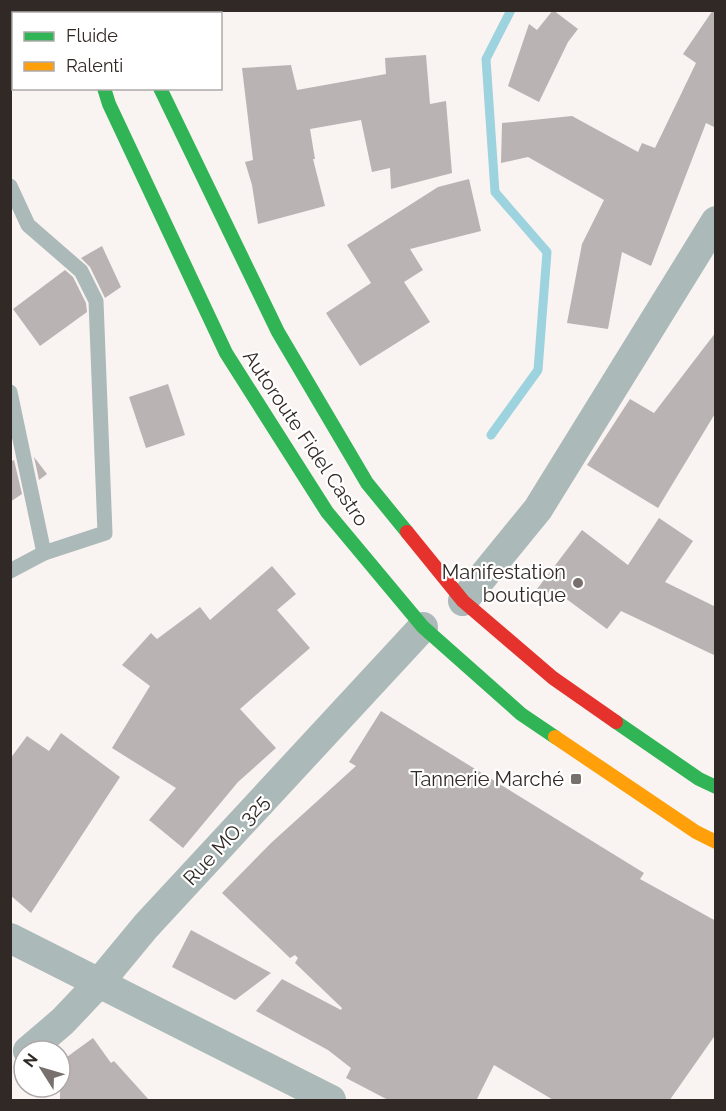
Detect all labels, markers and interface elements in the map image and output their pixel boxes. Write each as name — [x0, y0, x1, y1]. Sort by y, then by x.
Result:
legend — [12, 12, 222, 90]
text: Fluide — [66, 25, 118, 46]
text: Ralenti — [66, 55, 123, 76]
street label: Autoroute Fidel Castro — [238, 345, 374, 531]
place label: Manifestation boutique — [442, 560, 566, 607]
marker: Manifestation boutique — [571, 576, 585, 590]
place label: Tannerie Marché — [410, 767, 564, 791]
marker: Tannerie Marché — [569, 772, 583, 786]
street label: Rue MO. 325 — [178, 790, 274, 890]
north arrow — [12, 1039, 72, 1099]
text: N — [19, 1050, 42, 1071]

